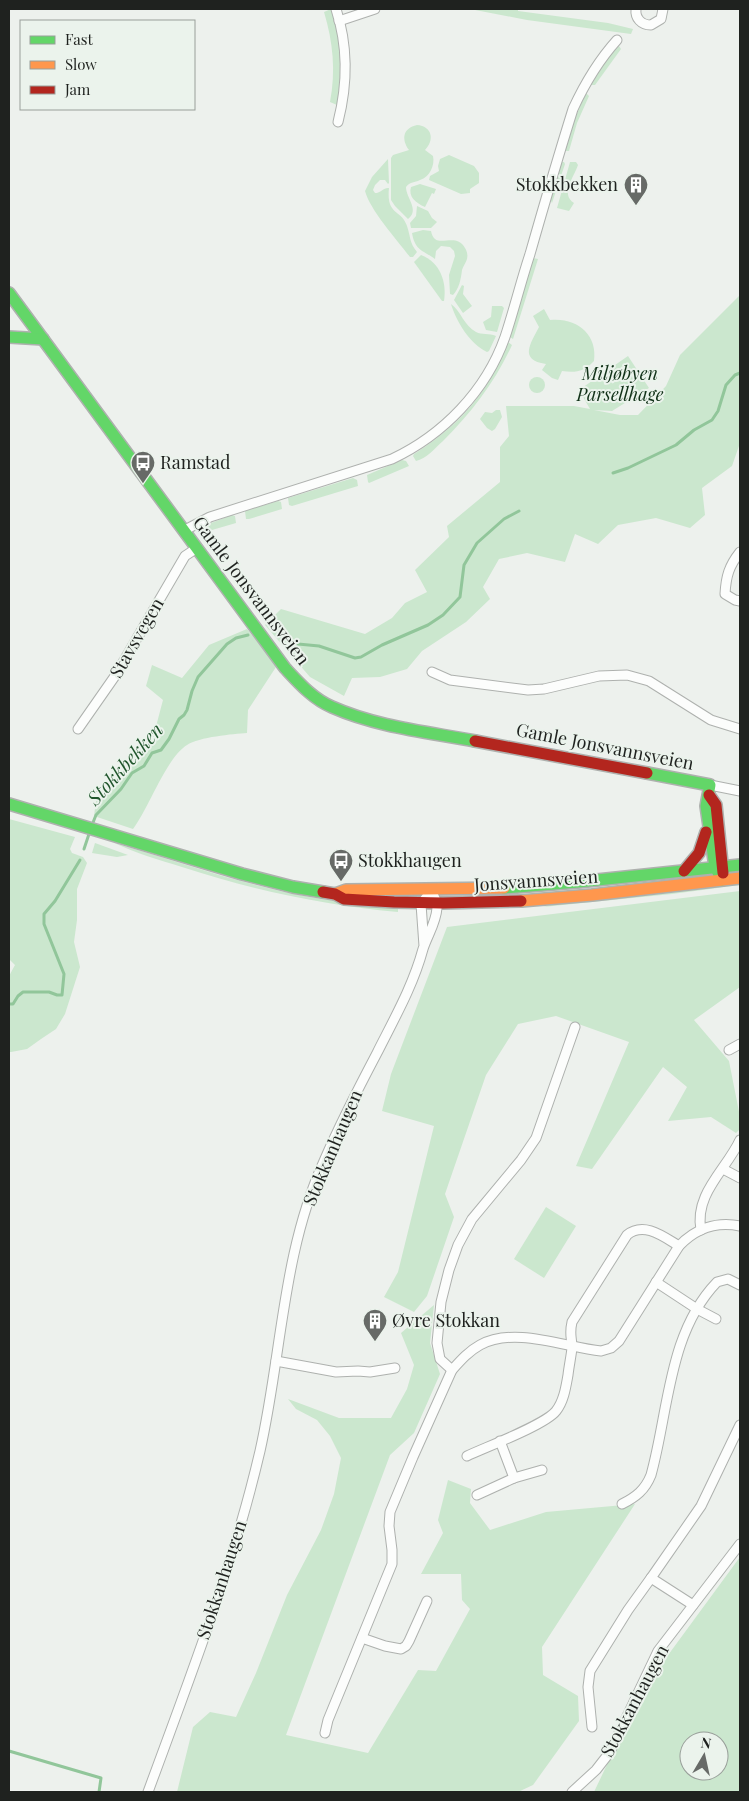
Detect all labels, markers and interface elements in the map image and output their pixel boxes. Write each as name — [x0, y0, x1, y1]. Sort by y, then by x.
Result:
legend — [20, 20, 195, 110]
text: Fast — [65, 29, 94, 49]
text: Slow — [65, 54, 97, 74]
text: Jam — [64, 79, 91, 99]
place label: Stokkbekken — [516, 172, 618, 196]
building icon: Stokkbekken — [623, 172, 649, 206]
park label: Miljøbyen Parsellhage — [576, 361, 664, 406]
bus stop icon: Ramstad — [130, 450, 156, 484]
place label: Ramstad — [160, 450, 231, 474]
street label: Gamle Jonsvannsveien — [188, 511, 316, 670]
street label: Stavsvegen — [104, 593, 169, 682]
water label: Stokkbekken — [80, 717, 168, 811]
street label: Gamle Jonsvannsveien — [514, 717, 696, 775]
bus stop icon: Stokkhaugen — [328, 848, 354, 882]
place label: Stokkhaugen — [358, 848, 462, 872]
street label: Jonsvannsveien — [472, 864, 599, 896]
street label: Stokkanhaugen — [297, 1086, 367, 1209]
building icon: Øvre Stokkan — [362, 1308, 388, 1342]
place label: Øvre Stokkan — [392, 1308, 500, 1332]
street label: Stokkanhaugen — [191, 1517, 252, 1642]
street label: Stokkanhaugen — [594, 1640, 674, 1761]
north arrow — [679, 1731, 729, 1781]
text: N — [700, 1732, 713, 1753]

